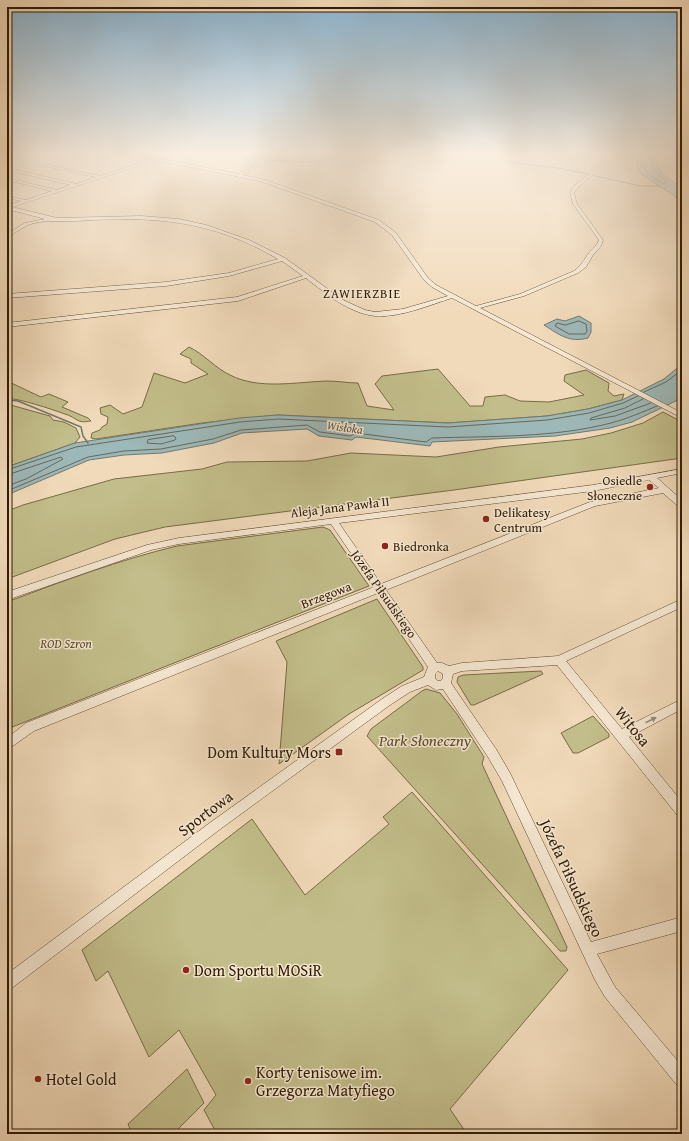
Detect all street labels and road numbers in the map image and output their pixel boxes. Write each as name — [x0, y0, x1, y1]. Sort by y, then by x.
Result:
street label: Aleja Jana Pawła II — [289, 491, 391, 523]
street label: Józefa Piłsudskiego — [345, 544, 422, 642]
street label: Brzegowa — [298, 576, 355, 613]
street label: Witosa — [609, 701, 657, 752]
street label: Sportowa — [172, 784, 238, 842]
street label: Józefa Piłsudskiego — [533, 813, 610, 941]

